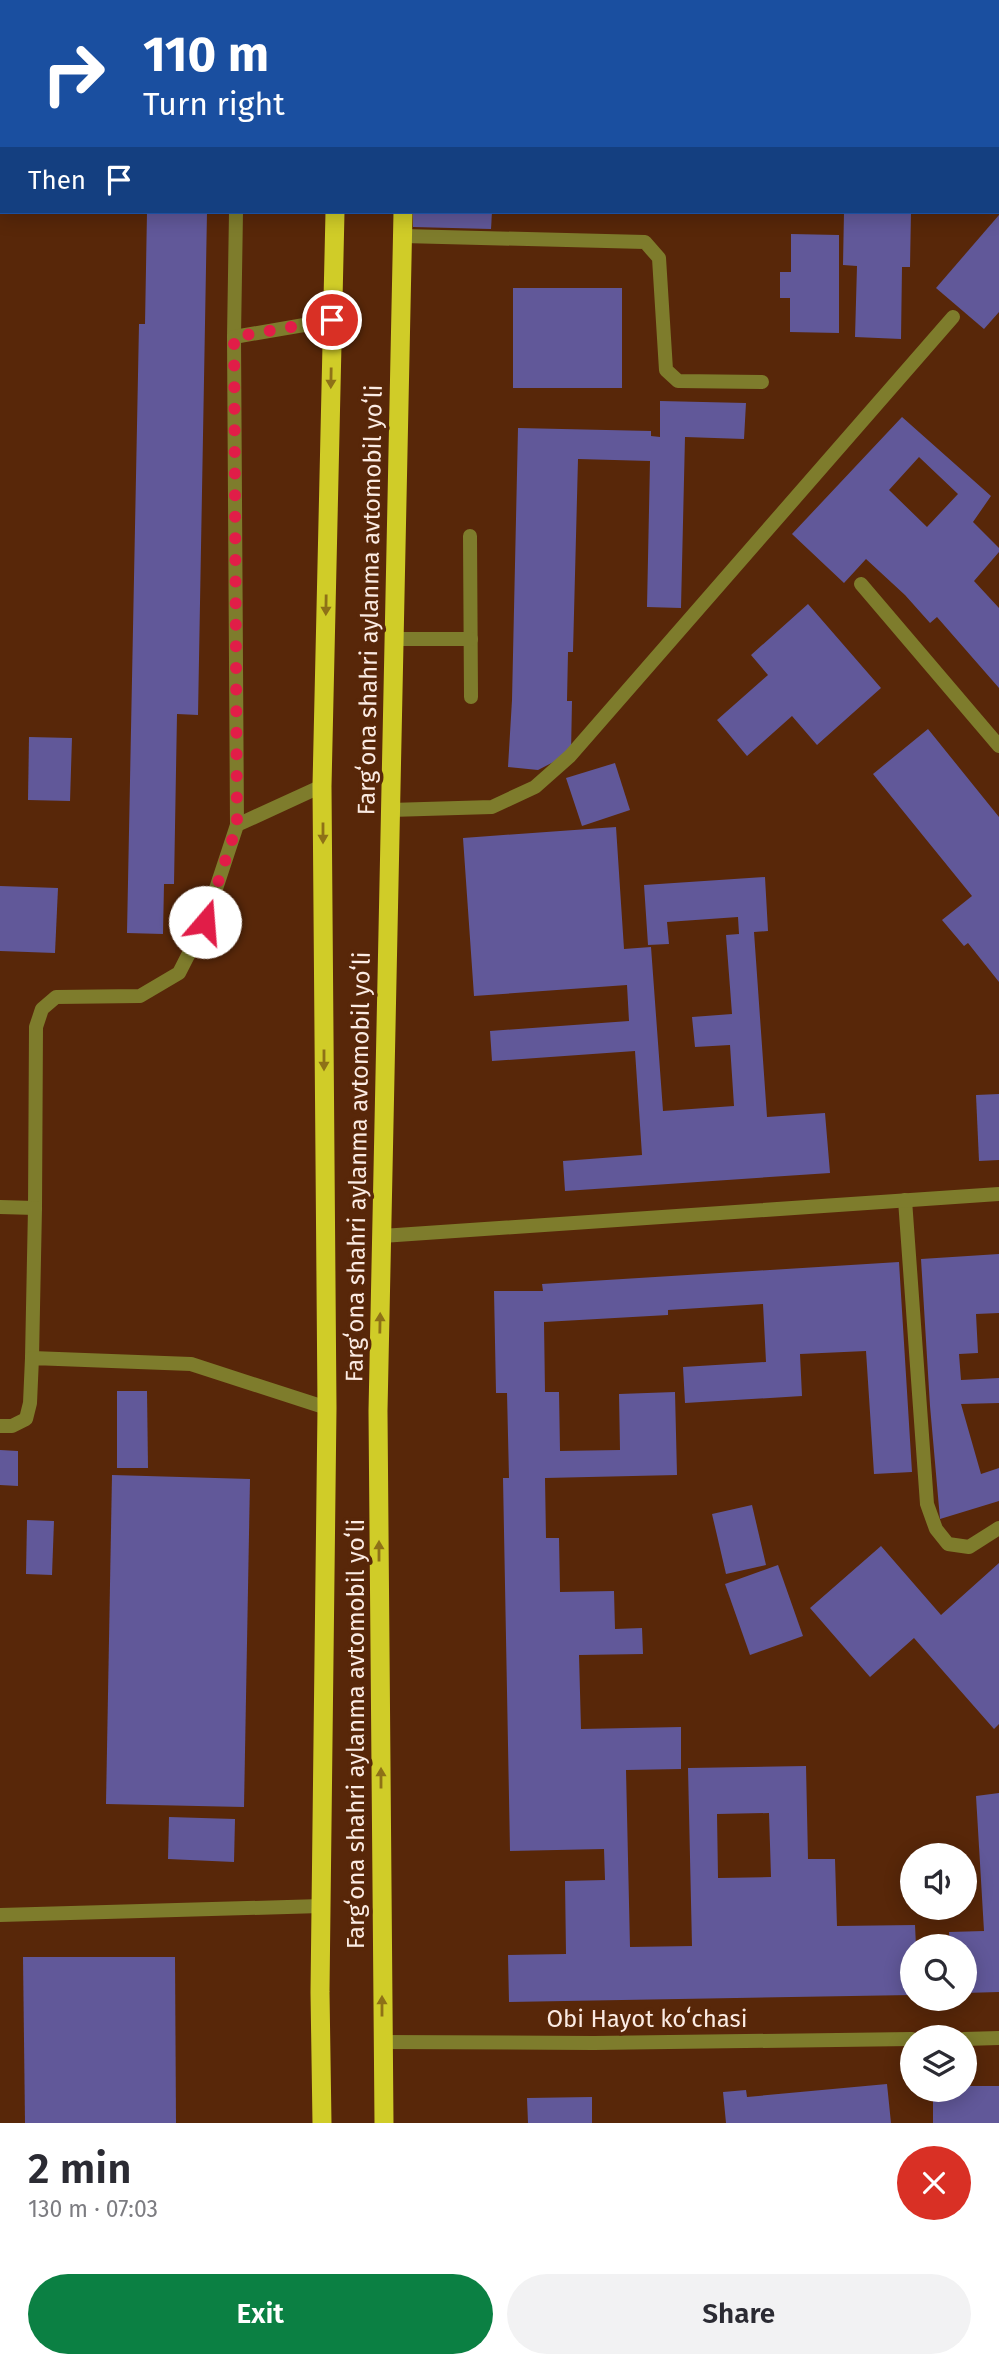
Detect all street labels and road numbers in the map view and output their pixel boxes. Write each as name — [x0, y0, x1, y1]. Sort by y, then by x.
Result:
street label: Fargʻona shahri aylanma avtomobil yoʻli — [352, 384, 388, 816]
street label: Fargʻona shahri aylanma avtomobil yoʻli — [340, 951, 376, 1383]
street label: Fargʻona shahri aylanma avtomobil yoʻli — [342, 1519, 370, 1949]
street label: Obi Hayot koʻchasi — [546, 2005, 748, 2033]

